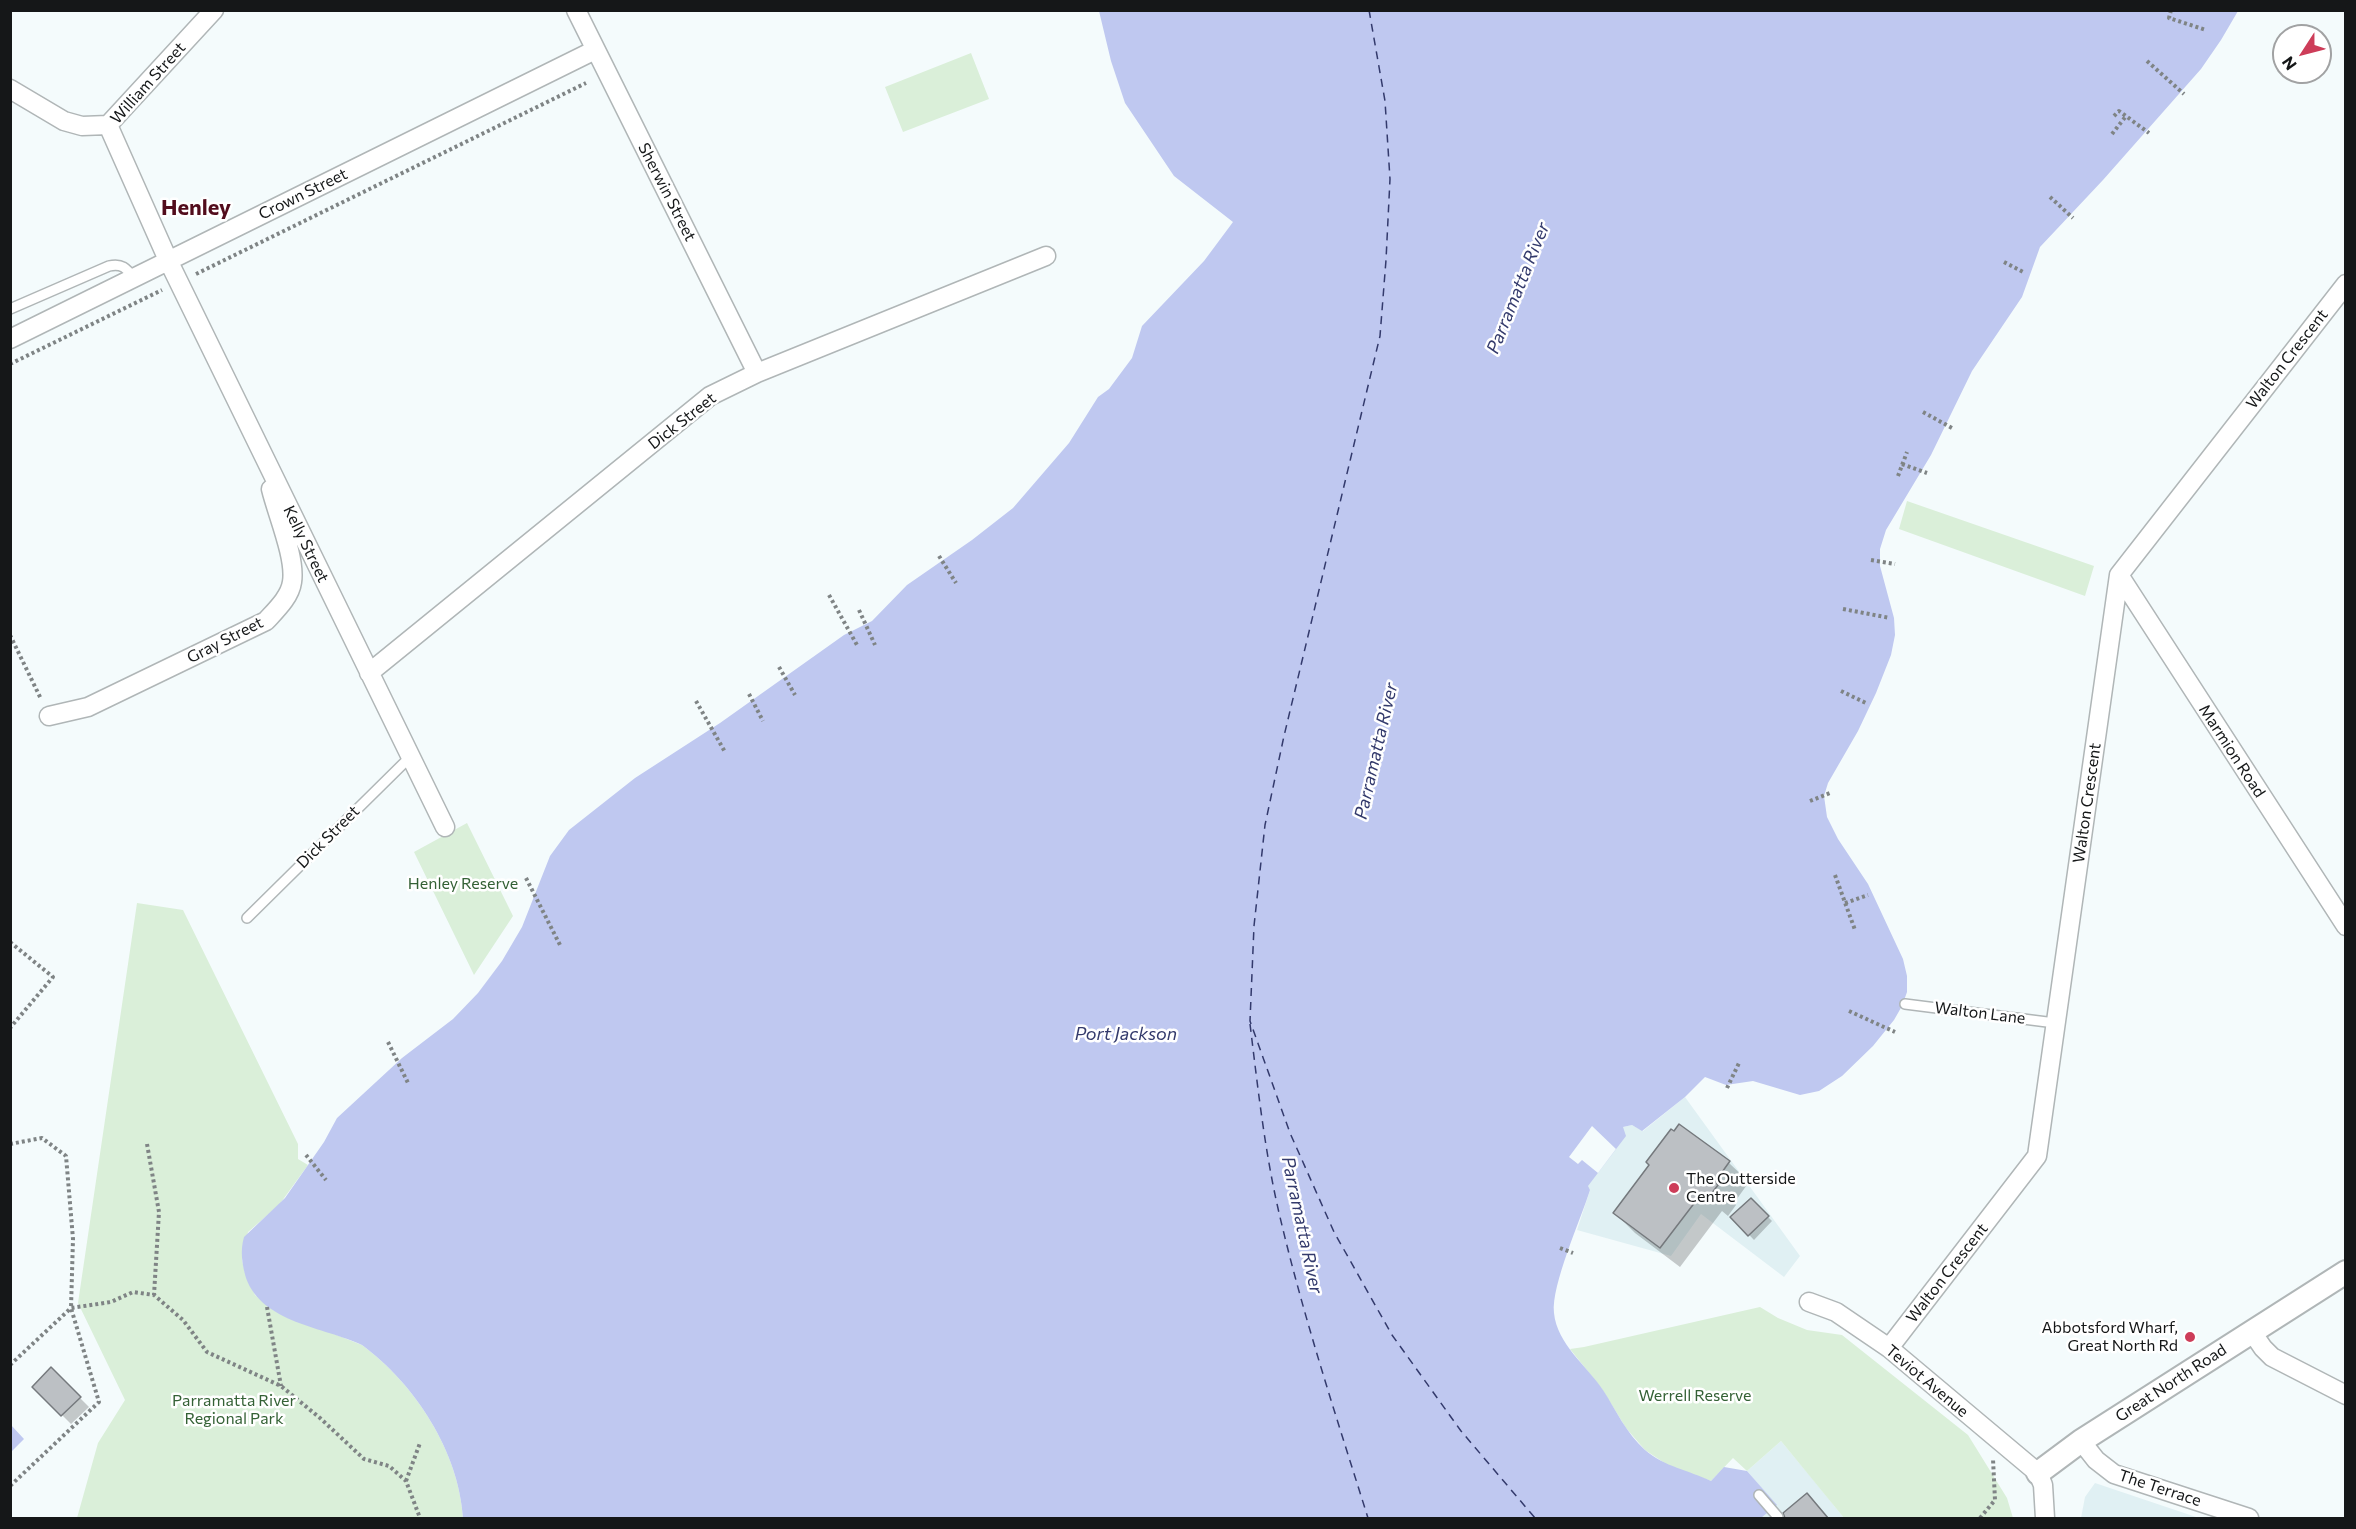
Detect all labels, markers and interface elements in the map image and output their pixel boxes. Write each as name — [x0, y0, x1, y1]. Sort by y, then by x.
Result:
north arrow — [2272, 24, 2332, 84]
street label: William Street — [106, 38, 190, 128]
text: N — [2277, 53, 2300, 74]
street label: Sherwin Street — [634, 140, 700, 244]
street label: Crown Street — [255, 164, 351, 224]
district label: Henley — [161, 195, 231, 221]
water label: Parramatta River — [1482, 219, 1554, 357]
street label: Walton Crescent — [2242, 305, 2332, 413]
street label: Dick Street — [644, 389, 720, 453]
street label: Kelly Street — [279, 502, 333, 586]
street label: Gray Street — [184, 613, 266, 667]
water label: Parramatta River — [1350, 681, 1402, 821]
street label: Marmion Road — [2195, 701, 2269, 801]
street label: Walton Crescent — [2069, 742, 2105, 864]
street label: Dick Street — [293, 802, 363, 872]
park label: Henley Reserve — [408, 874, 518, 894]
street label: Walton Lane — [1934, 998, 2026, 1028]
water label: Port Jackson — [1075, 1023, 1177, 1045]
water label: Parramatta River — [1277, 1155, 1327, 1295]
place label: The Outterside Centre — [1686, 1169, 1796, 1207]
marker: The Outterside Centre — [1667, 1181, 1681, 1195]
street label: Walton Crescent — [1902, 1219, 1992, 1327]
place label: Abbotsford Wharf, Great North Rd — [2041, 1318, 2178, 1356]
marker: Abbotsford Wharf, Great North Rd — [2183, 1330, 2197, 1344]
street label: Great North Road — [2112, 1340, 2230, 1426]
street label: Teviot Avenue — [1882, 1341, 1972, 1421]
park label: Werrell Reserve — [1639, 1386, 1751, 1406]
park label: Parramatta River Regional Park — [172, 1391, 296, 1429]
street label: The Terrace — [2116, 1466, 2204, 1510]

